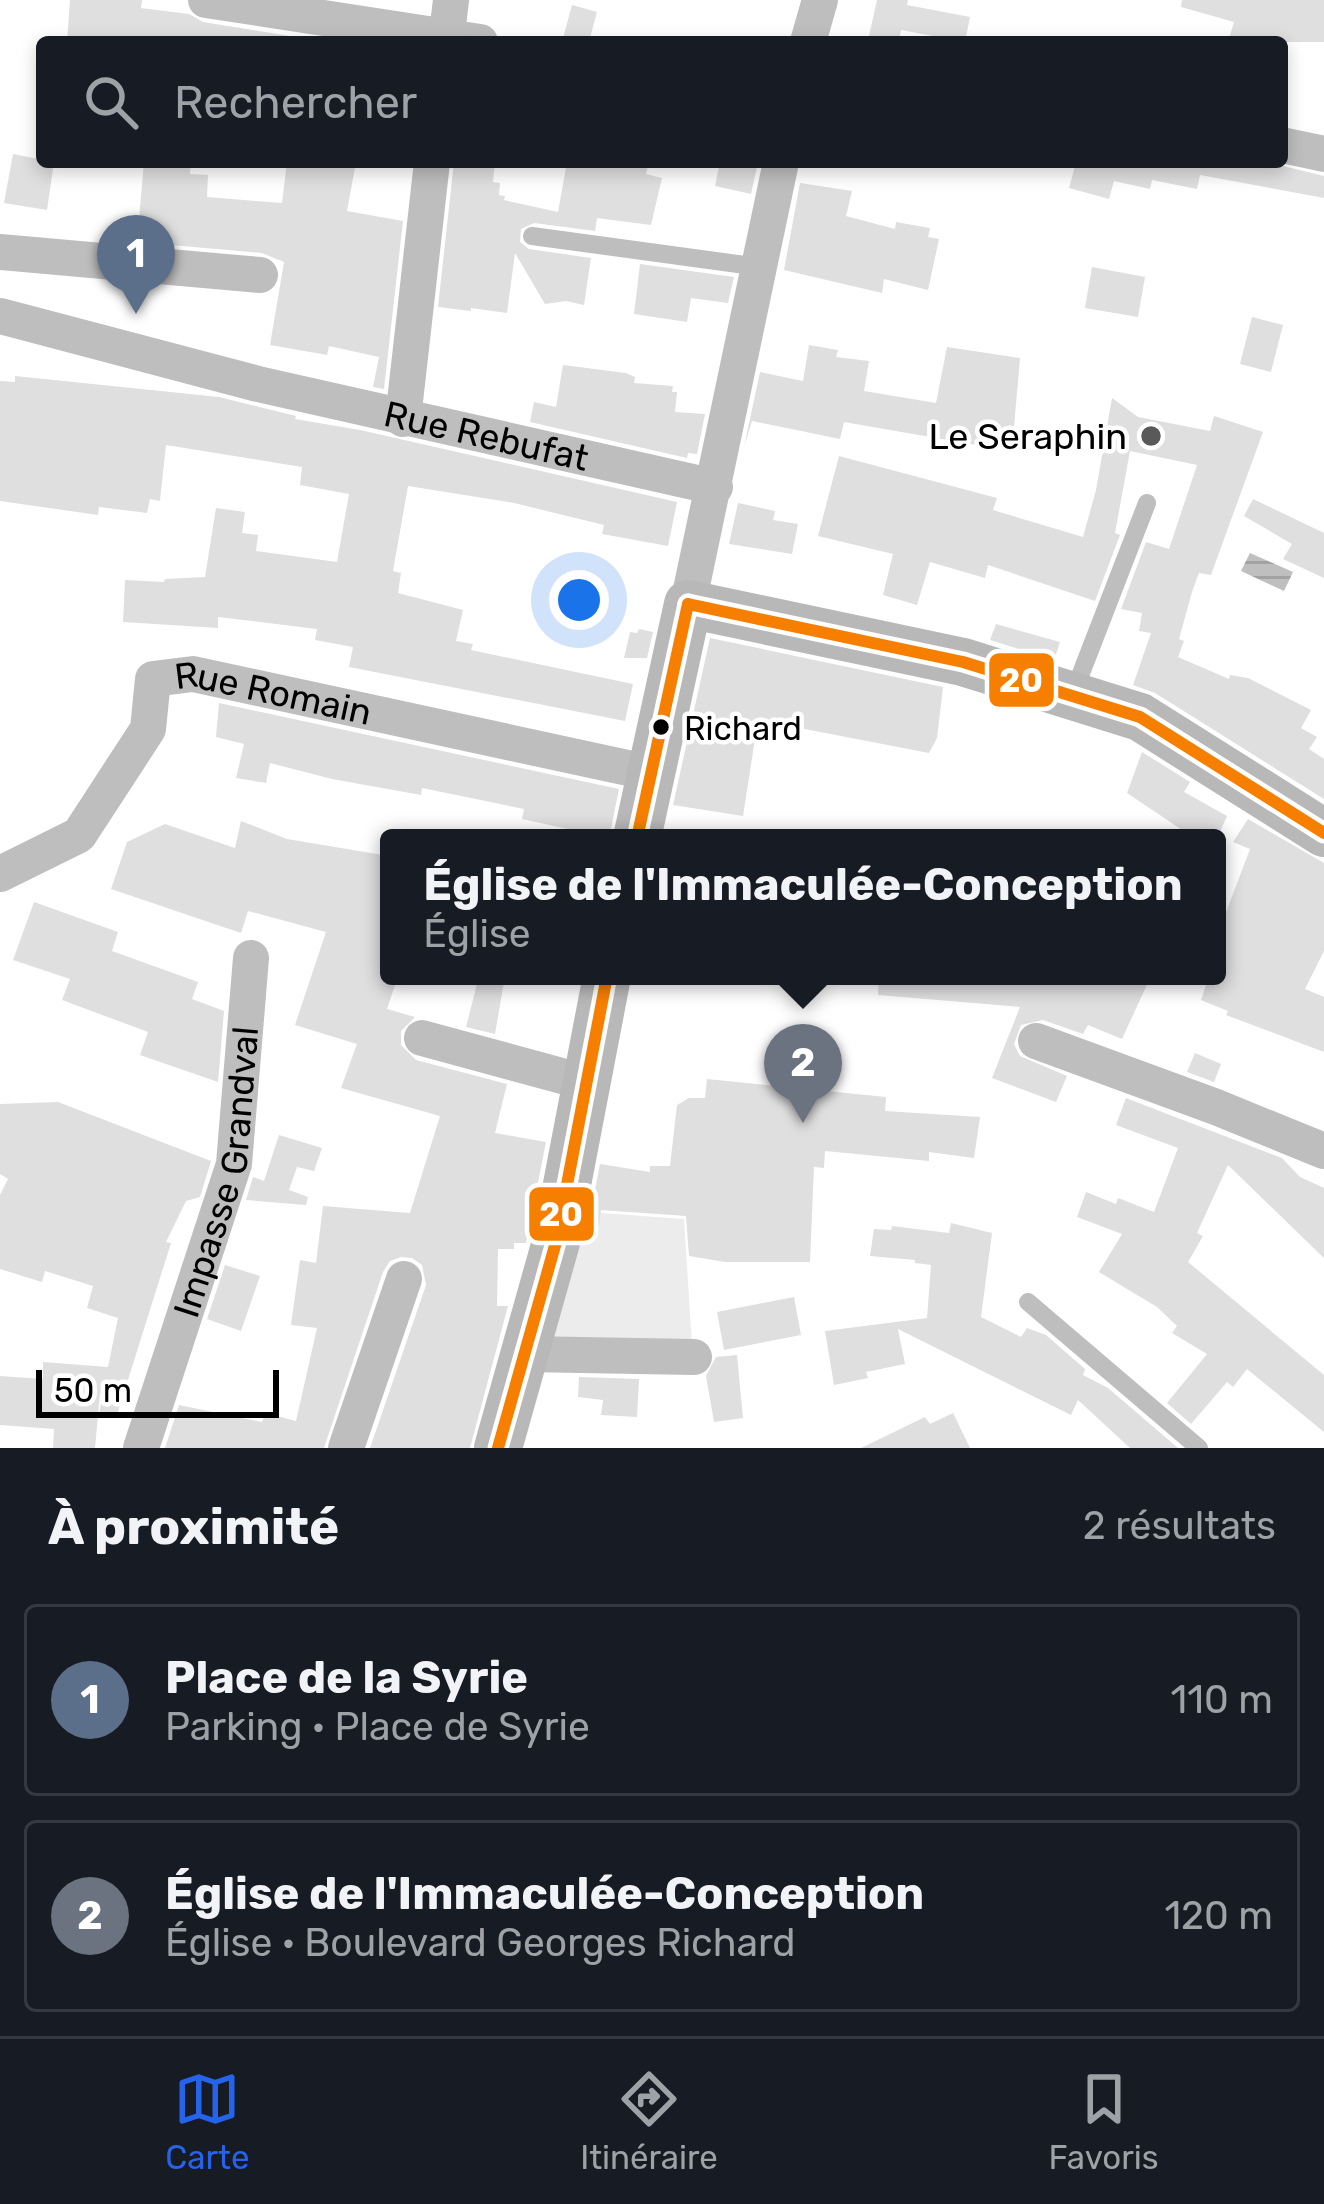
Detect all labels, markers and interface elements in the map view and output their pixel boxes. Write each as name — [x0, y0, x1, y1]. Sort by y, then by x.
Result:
search box — [36, 36, 1288, 168]
icon: search — [78, 69, 144, 135]
text: Rechercher — [174, 76, 417, 129]
pin: 1 — [97, 215, 175, 314]
street label: Rue Rebufat — [380, 392, 593, 480]
place label: Le Seraphin — [928, 415, 1127, 458]
marker: Le Seraphin — [1138, 423, 1164, 449]
your location — [549, 570, 609, 630]
line badge: 20 — [987, 651, 1056, 709]
street label: Rue Romain — [172, 653, 376, 734]
text: 20 — [999, 661, 1043, 700]
place label: Richard — [684, 709, 802, 748]
marker: Richard — [650, 716, 672, 738]
popup — [380, 829, 1226, 985]
text: Église de l'Immaculée-Conception — [423, 858, 1183, 911]
text: Église — [423, 911, 531, 957]
pin: 2 — [764, 1024, 842, 1123]
street label: Impasse Grandval — [164, 1025, 267, 1323]
line badge: 20 — [527, 1185, 596, 1243]
text: 20 — [539, 1195, 583, 1234]
scale bar — [36, 1364, 279, 1417]
text: 50 m — [54, 1371, 132, 1410]
text: À proximité — [48, 1496, 339, 1557]
text: 2 résultats — [1083, 1503, 1276, 1549]
text: Place de la Syrie — [165, 1651, 528, 1704]
text: 1 — [80, 1677, 100, 1723]
text: 110 m — [1171, 1677, 1273, 1723]
text: Parking · Place de Syrie — [165, 1704, 590, 1750]
text: Église de l'Immaculée-Conception — [165, 1867, 924, 1920]
text: 2 — [77, 1893, 103, 1939]
text: 120 m — [1164, 1893, 1273, 1939]
text: Église · Boulevard Georges Richard — [165, 1920, 796, 1966]
tab: Carte — [165, 2066, 249, 2177]
tab: Itinéraire — [580, 2066, 718, 2177]
tab: Favoris — [1048, 2066, 1159, 2177]

